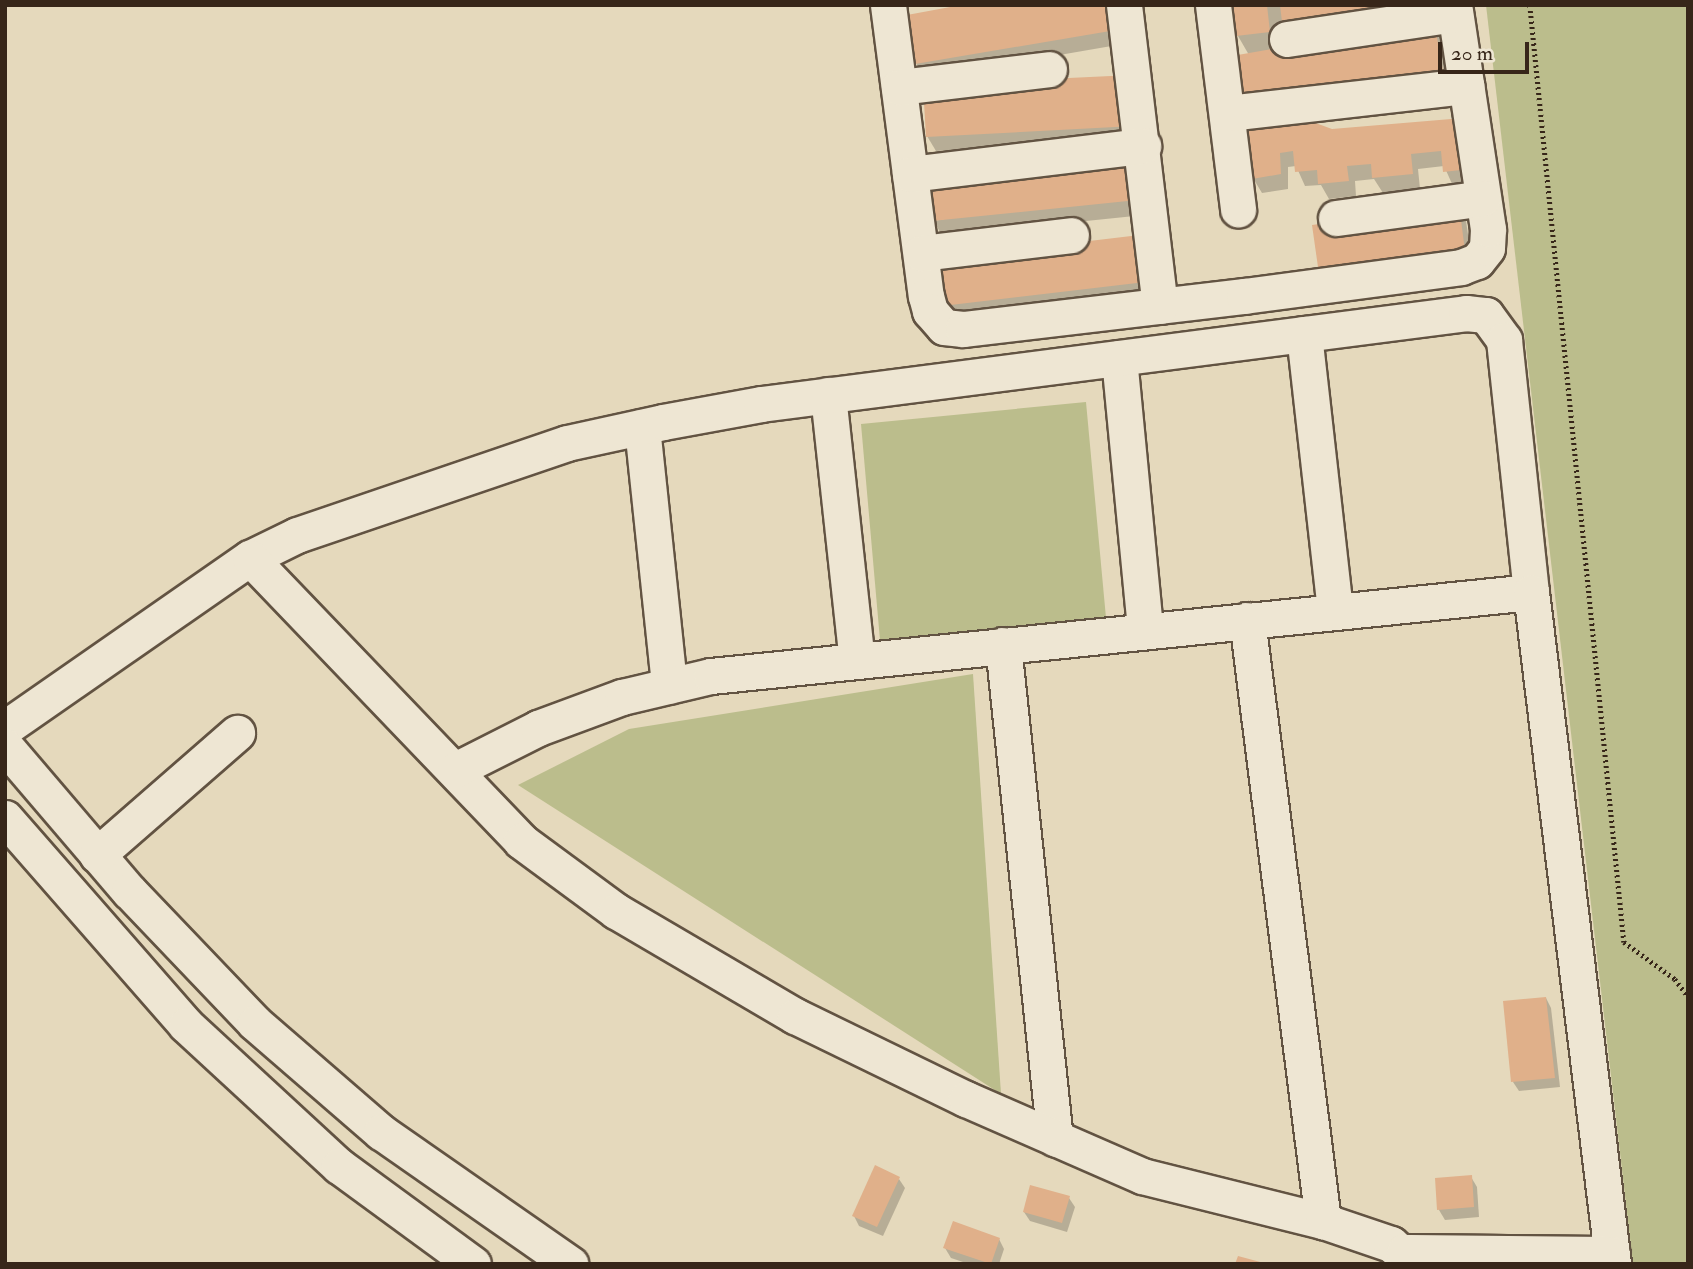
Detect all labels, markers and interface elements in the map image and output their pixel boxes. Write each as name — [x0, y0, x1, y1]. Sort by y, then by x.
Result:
scale bar — [1441, 28, 1532, 72]
text: 20 m — [1451, 40, 1493, 67]

